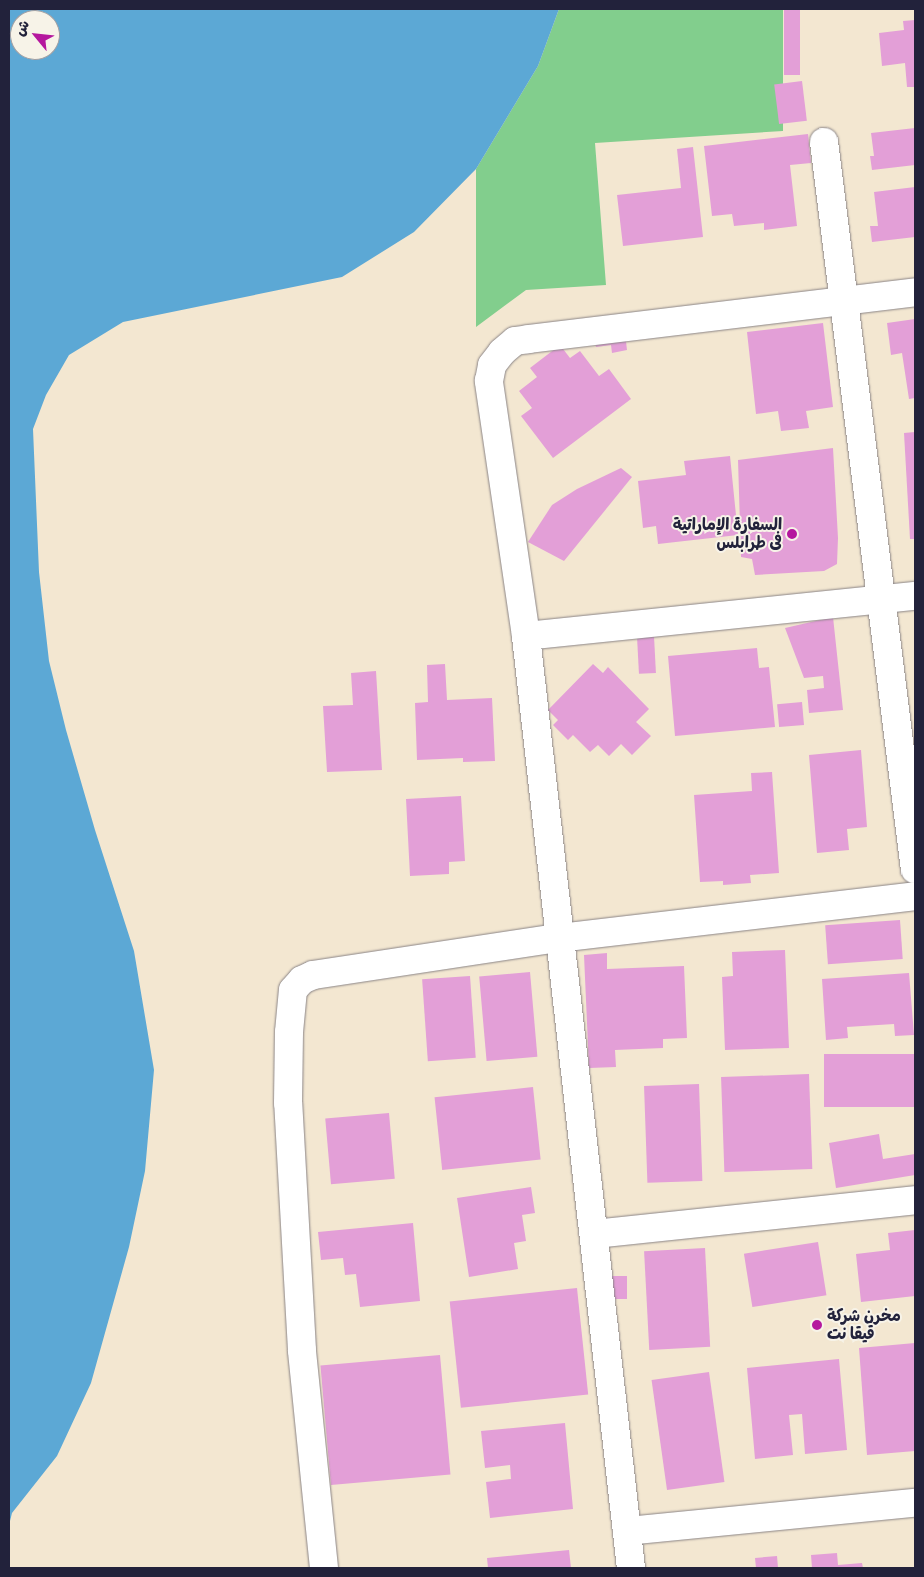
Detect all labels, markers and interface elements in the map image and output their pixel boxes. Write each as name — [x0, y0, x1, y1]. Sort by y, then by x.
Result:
north arrow — [10, 10, 60, 60]
text: ش — [11, 17, 33, 39]
place label: السفارة الإماراتية فى طرابلس — [673, 515, 782, 553]
marker: السفارة الإماراتية فى طرابلس — [786, 528, 798, 540]
place label: مخرن شركة قيقا نت — [827, 1306, 901, 1344]
marker: مخرن شركة قيقا نت — [811, 1319, 823, 1331]

